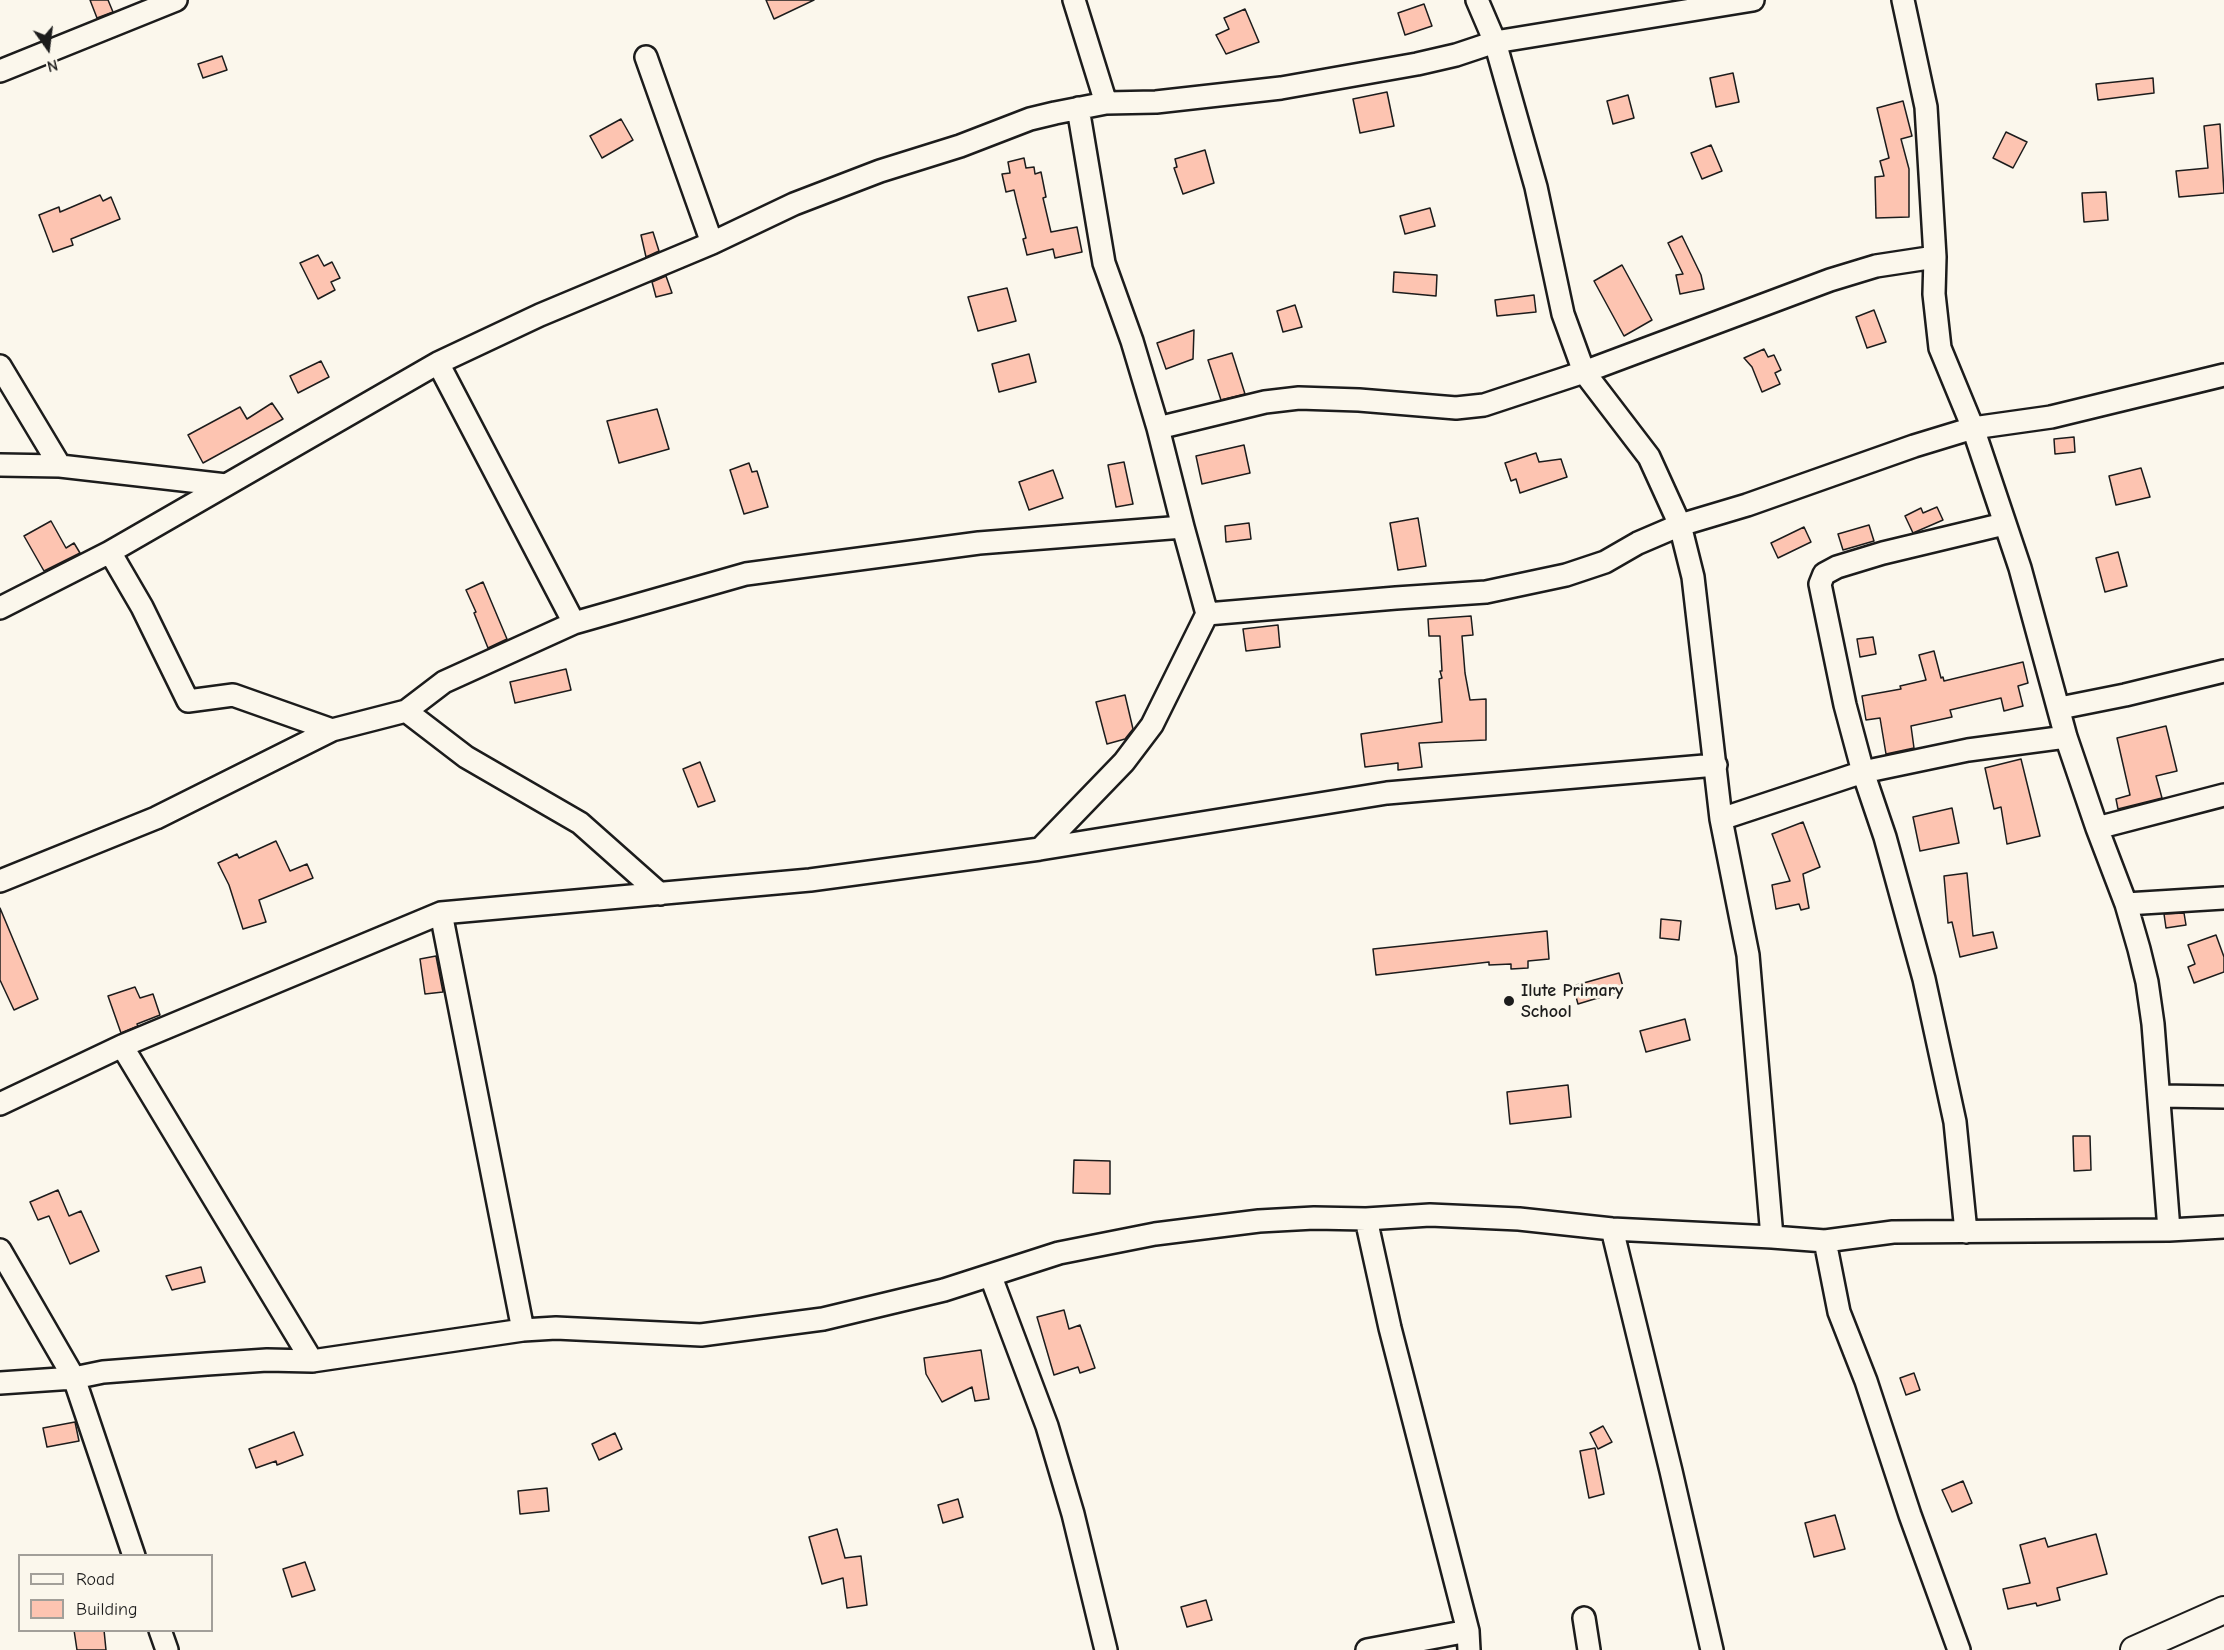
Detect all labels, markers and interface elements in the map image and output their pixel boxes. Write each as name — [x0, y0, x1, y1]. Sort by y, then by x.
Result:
north arrow — [18, 18, 78, 78]
text: N — [45, 55, 60, 75]
place label: Ilute Primary School — [1521, 980, 1623, 1022]
marker: Ilute Primary School — [1502, 994, 1516, 1008]
legend — [18, 1554, 213, 1632]
text: Road — [76, 1569, 115, 1590]
text: Building — [76, 1599, 138, 1620]

